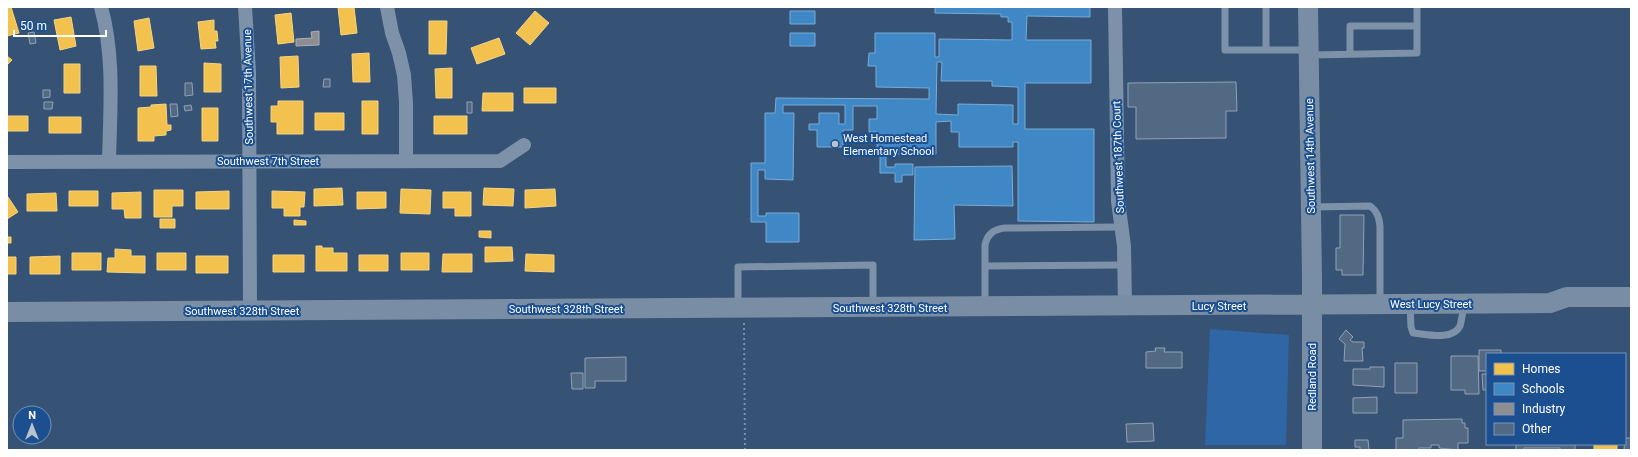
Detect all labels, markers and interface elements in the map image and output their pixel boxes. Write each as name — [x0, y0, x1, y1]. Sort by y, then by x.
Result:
scale bar — [14, 12, 106, 38]
text: 50 m — [20, 19, 47, 33]
street label: Southwest 17th Avenue — [241, 29, 256, 145]
street label: Southwest 14th Avenue — [1303, 98, 1318, 214]
street label: Southwest 187th Court — [1110, 100, 1127, 214]
place label: West Homestead Elementary School — [843, 132, 934, 158]
marker: West Homestead Elementary School — [830, 139, 840, 149]
street label: Southwest 7th Street — [217, 155, 320, 168]
street label: West Lucy Street — [1390, 298, 1472, 311]
street label: Lucy Street — [1192, 300, 1247, 313]
street label: Southwest 328th Street — [833, 302, 948, 315]
street label: Southwest 328th Street — [509, 303, 624, 316]
street label: Southwest 328th Street — [185, 305, 300, 318]
street label: Redland Road — [1306, 343, 1319, 411]
legend — [1486, 353, 1626, 445]
text: Homes — [1522, 362, 1560, 376]
text: Schools — [1522, 382, 1565, 396]
text: Industry — [1522, 402, 1566, 416]
north arrow — [12, 405, 52, 445]
text: N — [28, 409, 36, 422]
text: Other — [1522, 422, 1551, 436]

